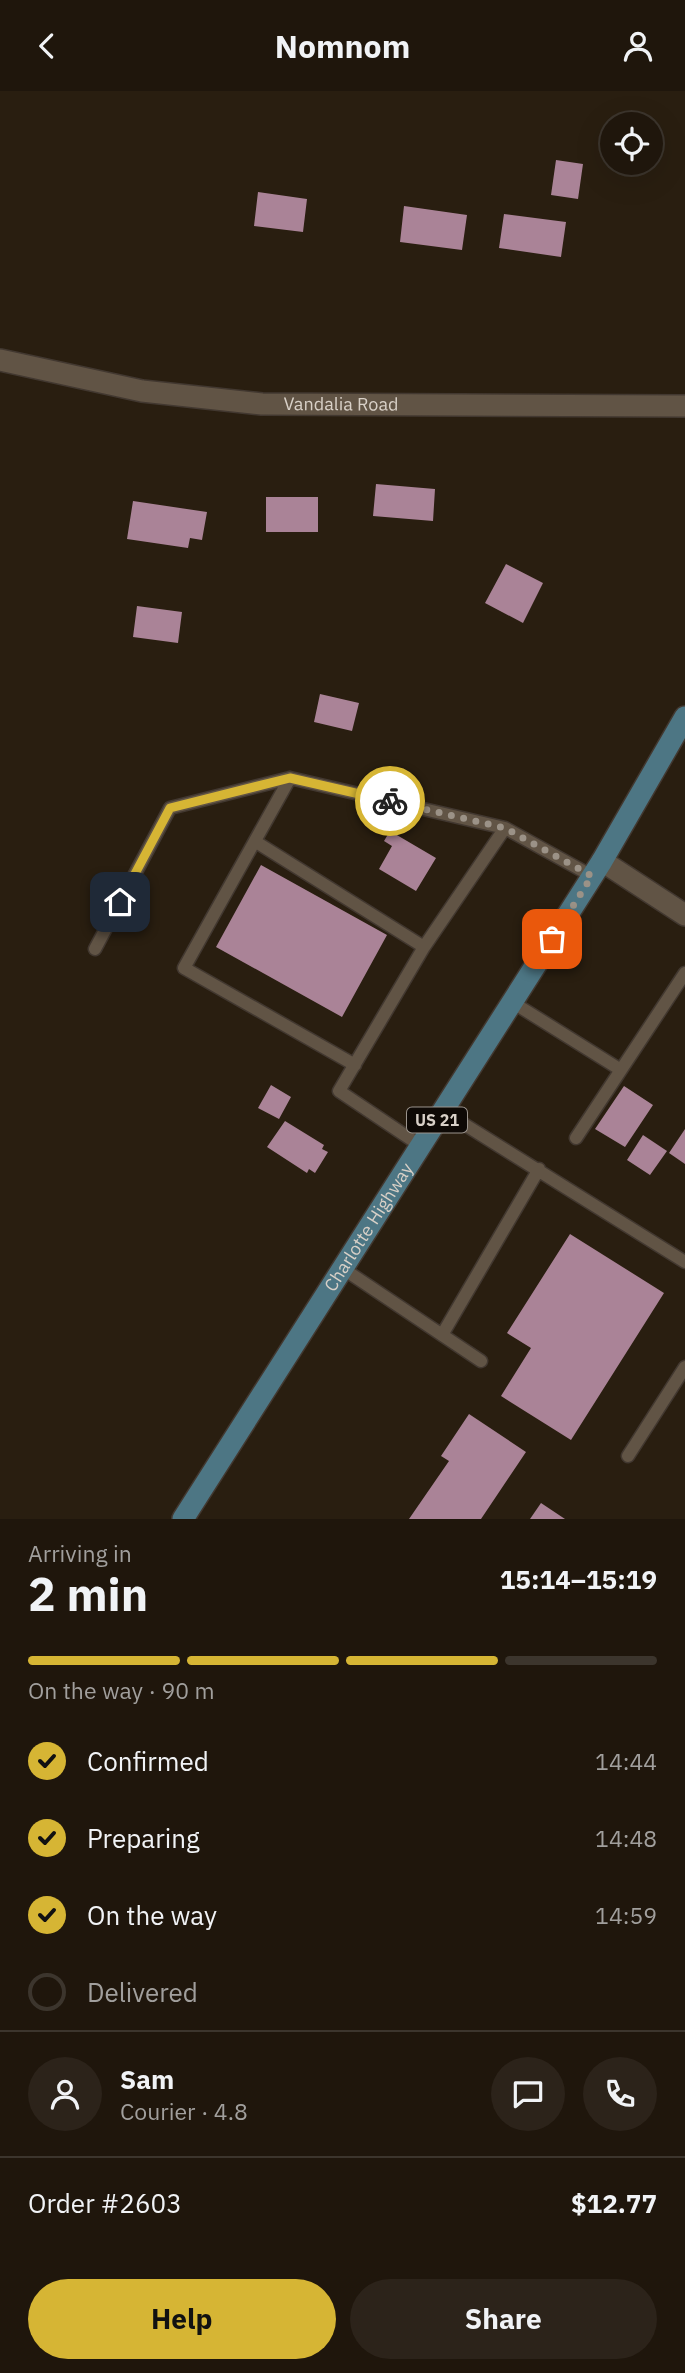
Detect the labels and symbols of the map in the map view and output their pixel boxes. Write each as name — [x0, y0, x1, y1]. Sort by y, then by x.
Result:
street label: Vandalia Road — [283, 392, 399, 416]
courier — [355, 766, 425, 836]
pin — [90, 872, 150, 932]
pin — [522, 909, 582, 969]
road number: US 21 — [407, 1107, 467, 1133]
street label: Charlotte Highway — [319, 1158, 418, 1296]

